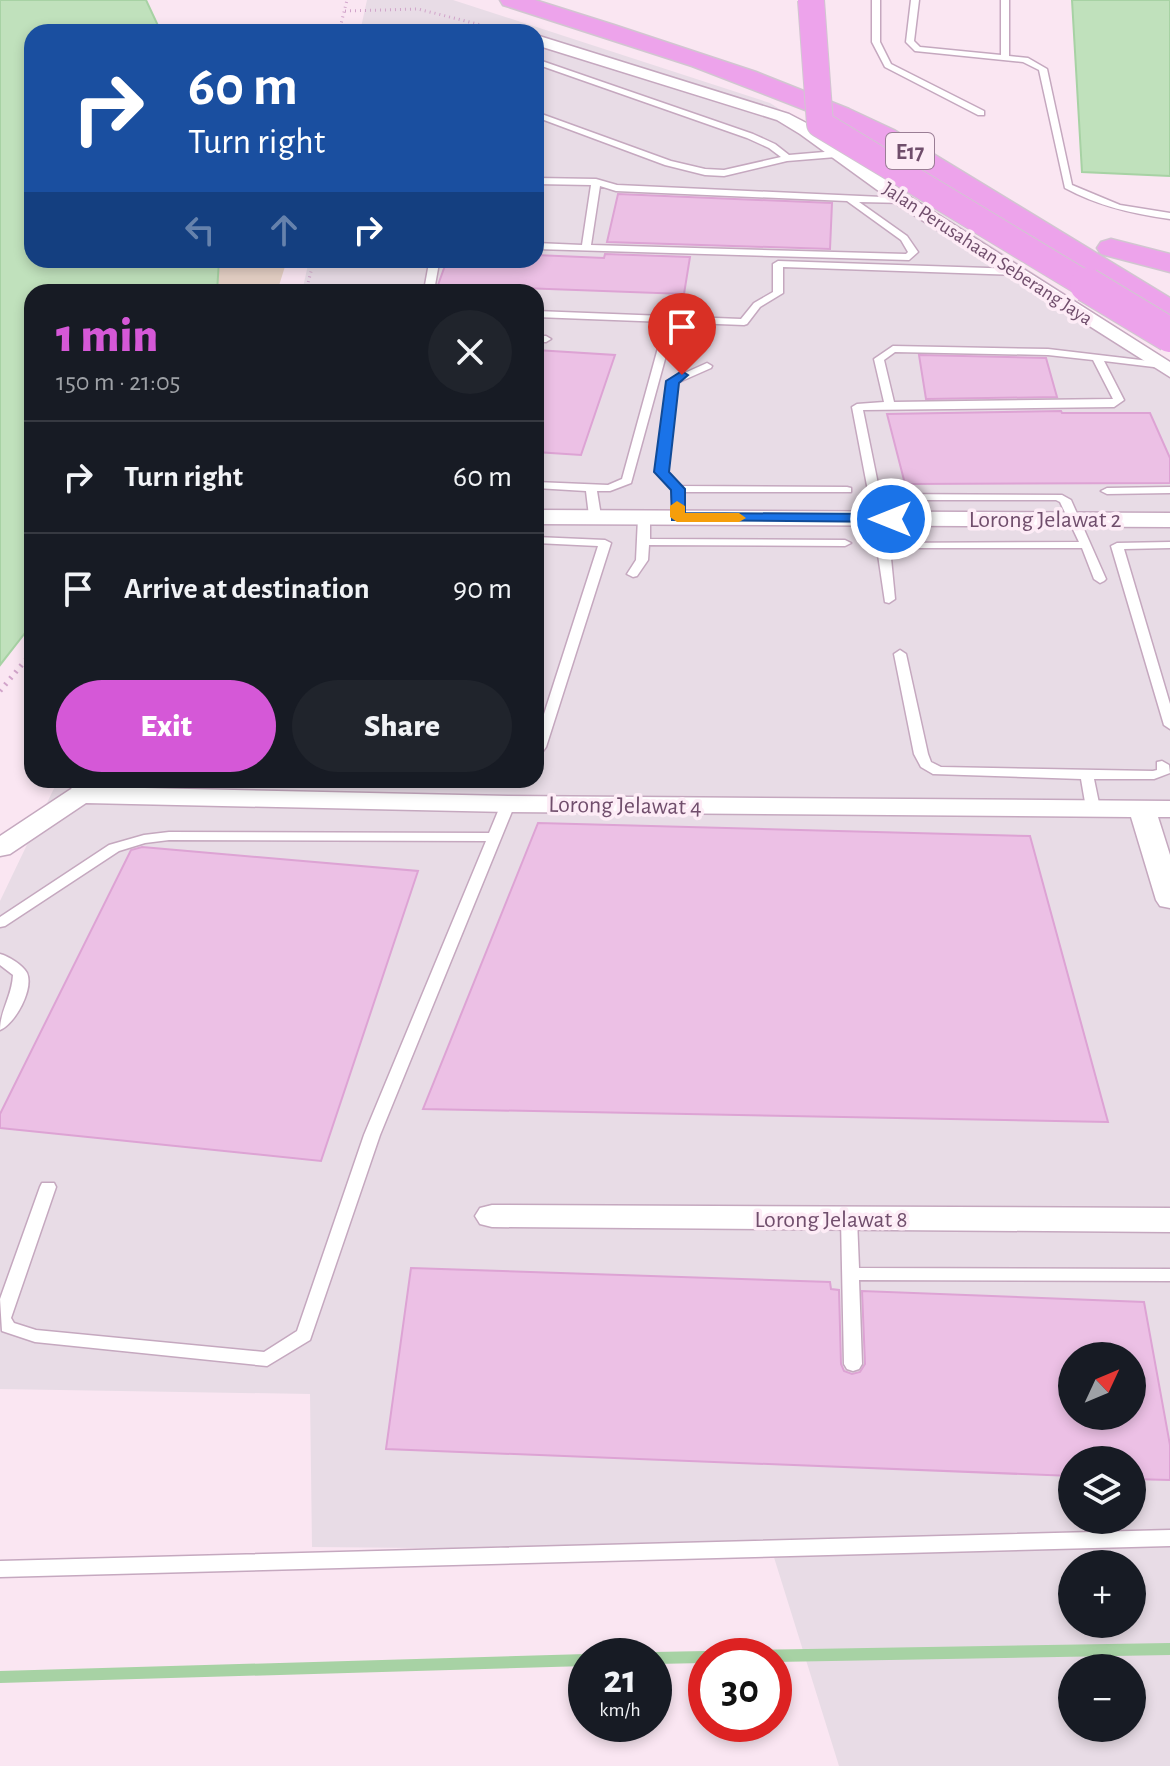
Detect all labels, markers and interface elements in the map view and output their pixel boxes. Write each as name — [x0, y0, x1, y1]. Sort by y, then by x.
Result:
icon: right — [56, 56, 160, 160]
text: 60 m — [188, 59, 298, 115]
text: Turn right — [188, 124, 325, 160]
road number: E17 — [886, 133, 934, 169]
street label: Jalan Perusahaan Seberang Jaya — [879, 179, 1096, 329]
icon: left — [178, 208, 222, 252]
icon: ahead — [262, 208, 306, 252]
icon: right — [346, 208, 390, 252]
pin — [648, 293, 716, 375]
icon: arrive — [660, 305, 704, 349]
button: close — [428, 310, 512, 394]
text: 1 min — [56, 313, 158, 361]
text: 150 m · 21:05 — [56, 369, 181, 395]
icon: right — [56, 455, 100, 499]
text: Turn right — [124, 462, 243, 492]
text: 60 m — [453, 462, 512, 492]
position arrow — [849, 477, 933, 561]
street label: Lorong Jelawat 2 — [969, 508, 1121, 532]
icon: arrive — [56, 567, 100, 611]
text: Arrive at destination — [124, 574, 370, 604]
text: 90 m — [453, 574, 512, 604]
button: Exit — [56, 680, 276, 772]
button: Share — [292, 680, 512, 772]
street label: Lorong Jelawat 4 — [548, 793, 702, 819]
street label: Lorong Jelawat 8 — [754, 1208, 908, 1232]
north arrow — [1058, 1342, 1146, 1430]
map controls — [1058, 1342, 1146, 1742]
button: layers — [1058, 1446, 1146, 1534]
button: + — [1058, 1550, 1146, 1638]
speed limit sign: 30 — [688, 1638, 792, 1742]
button: − — [1058, 1654, 1146, 1742]
text: 21 — [603, 1660, 637, 1700]
text: km/h — [599, 1700, 641, 1720]

